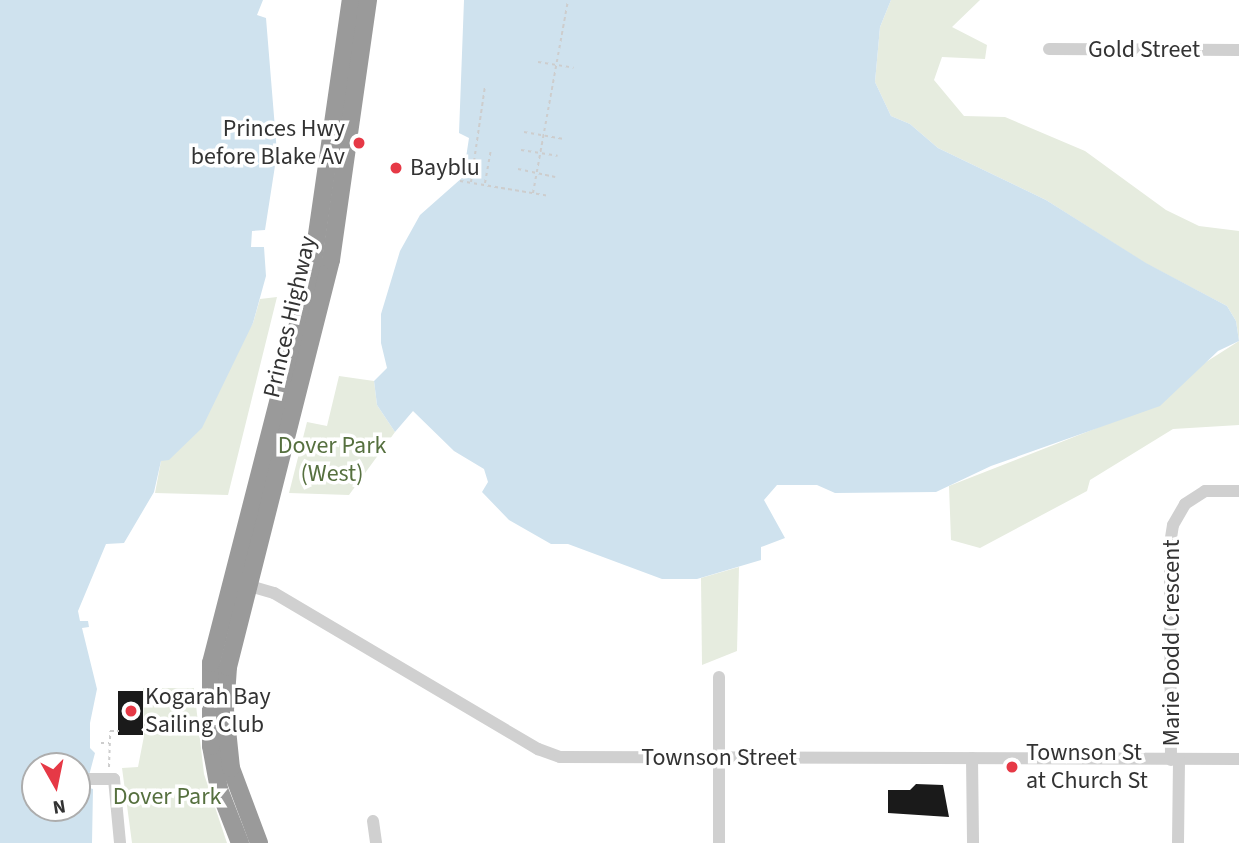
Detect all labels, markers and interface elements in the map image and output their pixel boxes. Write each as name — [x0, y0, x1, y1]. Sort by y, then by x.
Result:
street label: Gold Street — [1088, 36, 1200, 64]
place label: Princes Hwy before Blake Av — [191, 115, 345, 171]
marker: Princes Hwy before Blake Av — [351, 135, 367, 151]
place label: Bayblu — [410, 154, 480, 182]
marker: Bayblu — [388, 160, 404, 176]
street label: Princes Highway — [257, 233, 323, 401]
park label: Dover Park (West) — [278, 432, 386, 488]
street label: Marie Dodd Crescent — [1158, 539, 1186, 747]
place label: Kogarah Bay Sailing Club — [145, 683, 271, 739]
marker: Kogarah Bay Sailing Club — [123, 703, 139, 719]
place label: Townson St at Church St — [1026, 739, 1148, 795]
street label: Townson Street — [641, 744, 797, 772]
north arrow — [21, 752, 91, 822]
marker: Townson St at Church St — [1004, 759, 1020, 775]
park label: Dover Park — [113, 783, 221, 811]
text: N — [51, 792, 67, 821]

